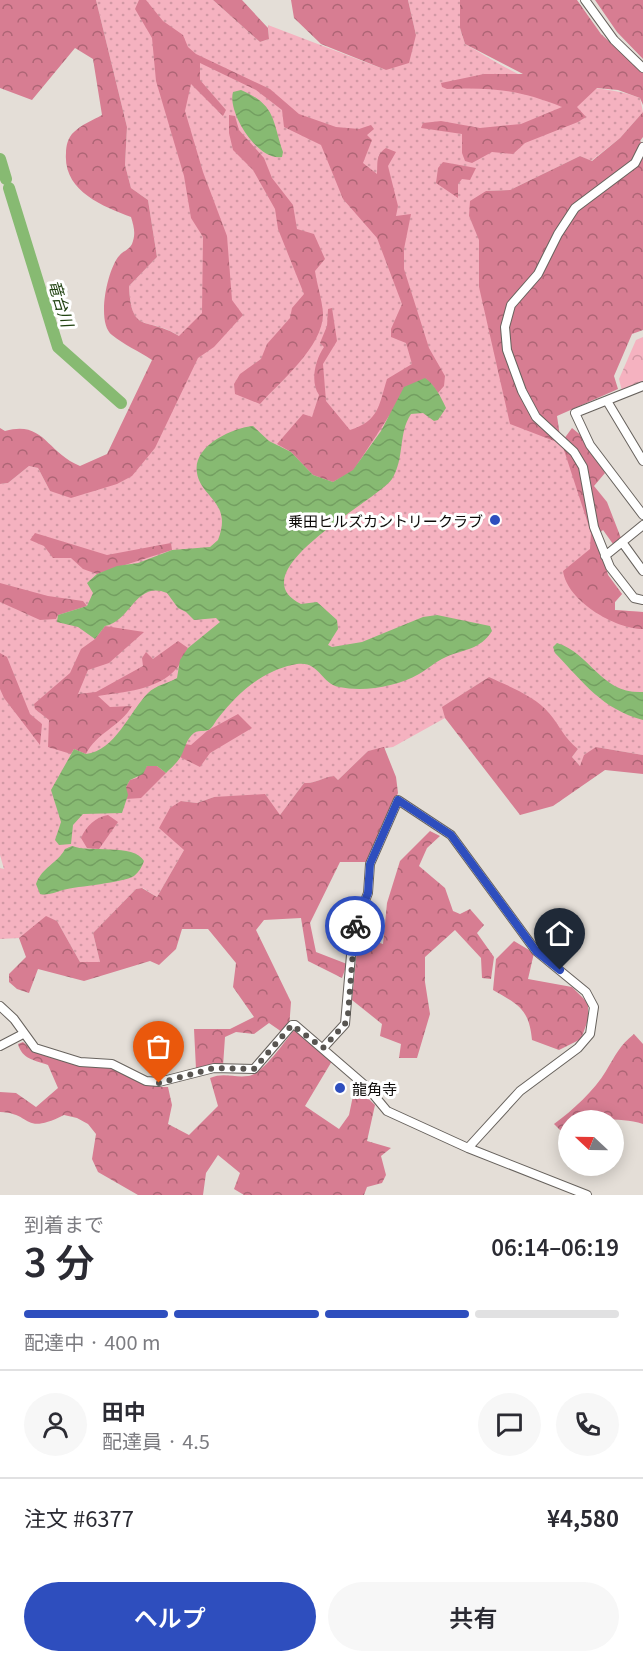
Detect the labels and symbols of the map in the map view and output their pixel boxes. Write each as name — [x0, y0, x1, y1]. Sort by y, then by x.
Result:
water label: 竜台川 — [44, 277, 81, 331]
place label: 乗田ヒルズカントリークラブ — [288, 510, 483, 531]
marker: 乗田ヒルズカントリークラブ — [488, 513, 502, 527]
courier — [325, 896, 385, 956]
pin — [534, 908, 585, 970]
pin — [133, 1021, 184, 1083]
place label: 龍角寺 — [352, 1078, 397, 1099]
marker: 龍角寺 — [333, 1081, 347, 1095]
north arrow — [558, 1110, 624, 1176]

